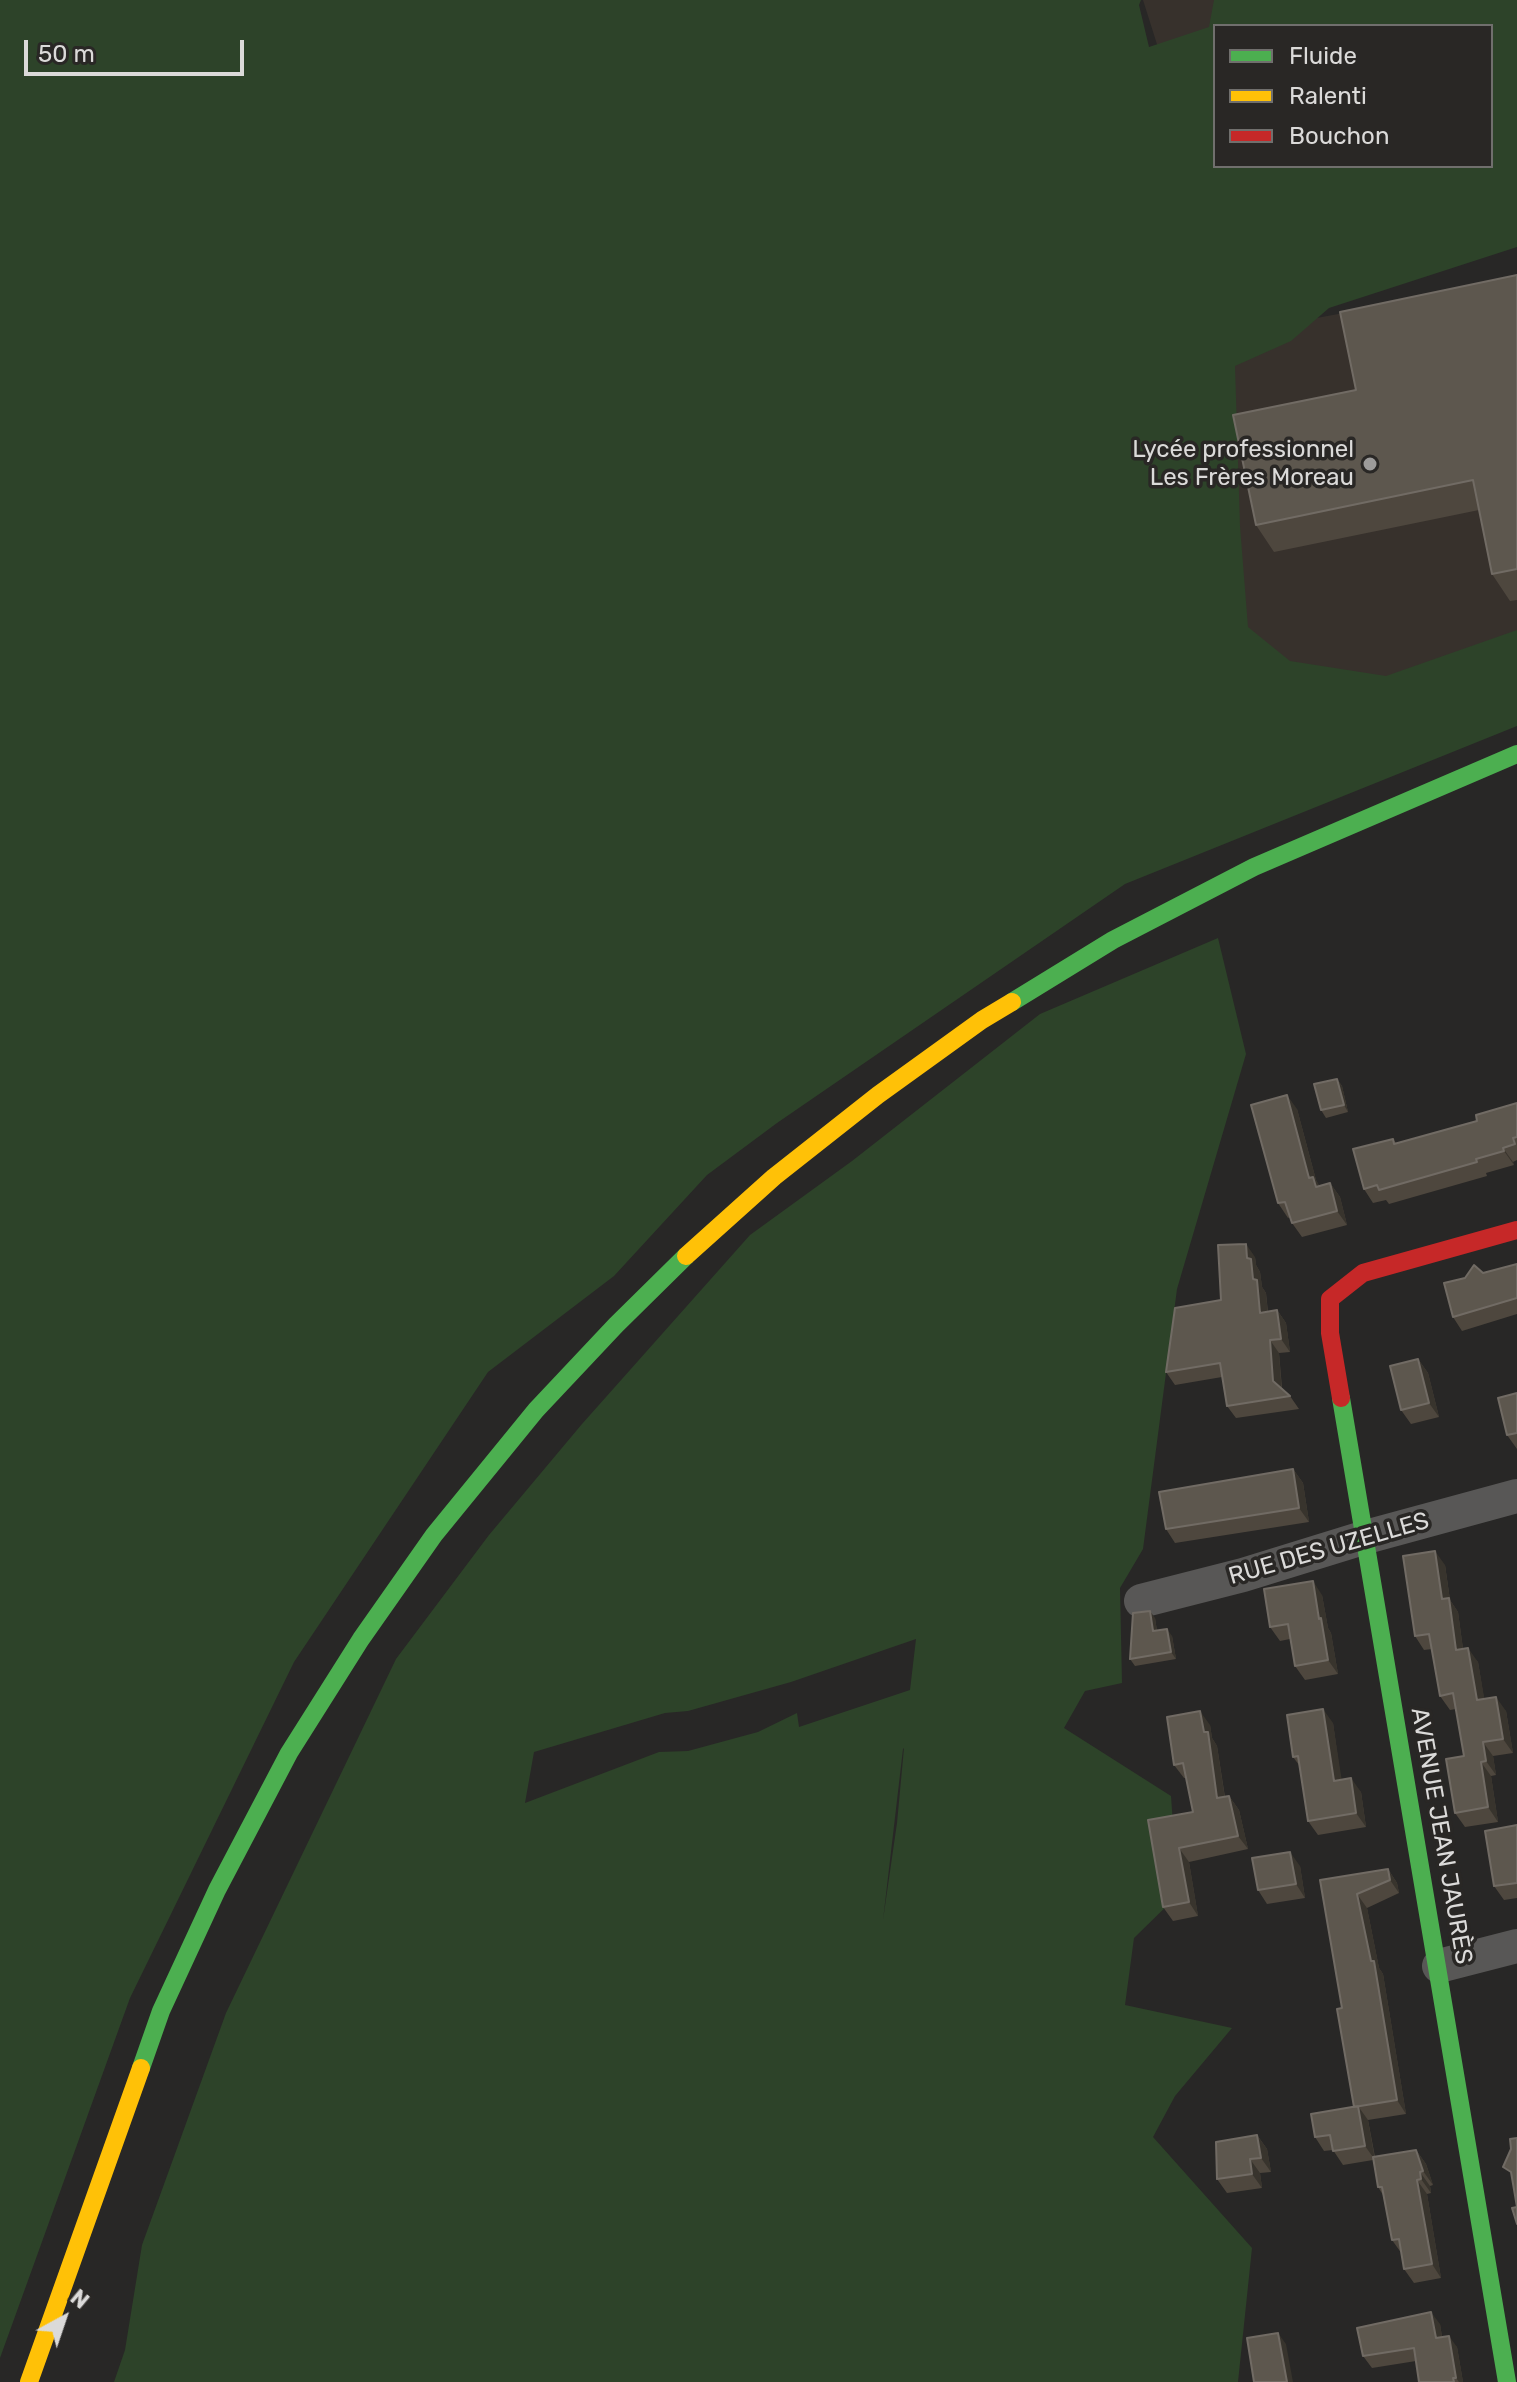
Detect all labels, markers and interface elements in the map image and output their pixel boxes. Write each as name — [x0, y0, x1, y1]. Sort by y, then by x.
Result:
scale bar — [28, 24, 248, 74]
legend — [1213, 24, 1493, 168]
text: 50 m — [38, 40, 95, 68]
text: Fluide — [1289, 42, 1357, 70]
text: Ralenti — [1289, 82, 1367, 110]
text: Bouchon — [1289, 122, 1389, 150]
place label: Lycée professionnel Les Frères Moreau — [1132, 436, 1354, 492]
marker: Lycée professionnel Les Frères Moreau — [1361, 455, 1379, 473]
street label: RUE DES UZELLES — [1225, 1507, 1433, 1591]
street label: AVENUE JEAN JAURÈS — [1404, 1705, 1478, 1967]
north arrow — [24, 2278, 104, 2358]
text: N — [65, 2284, 94, 2315]

